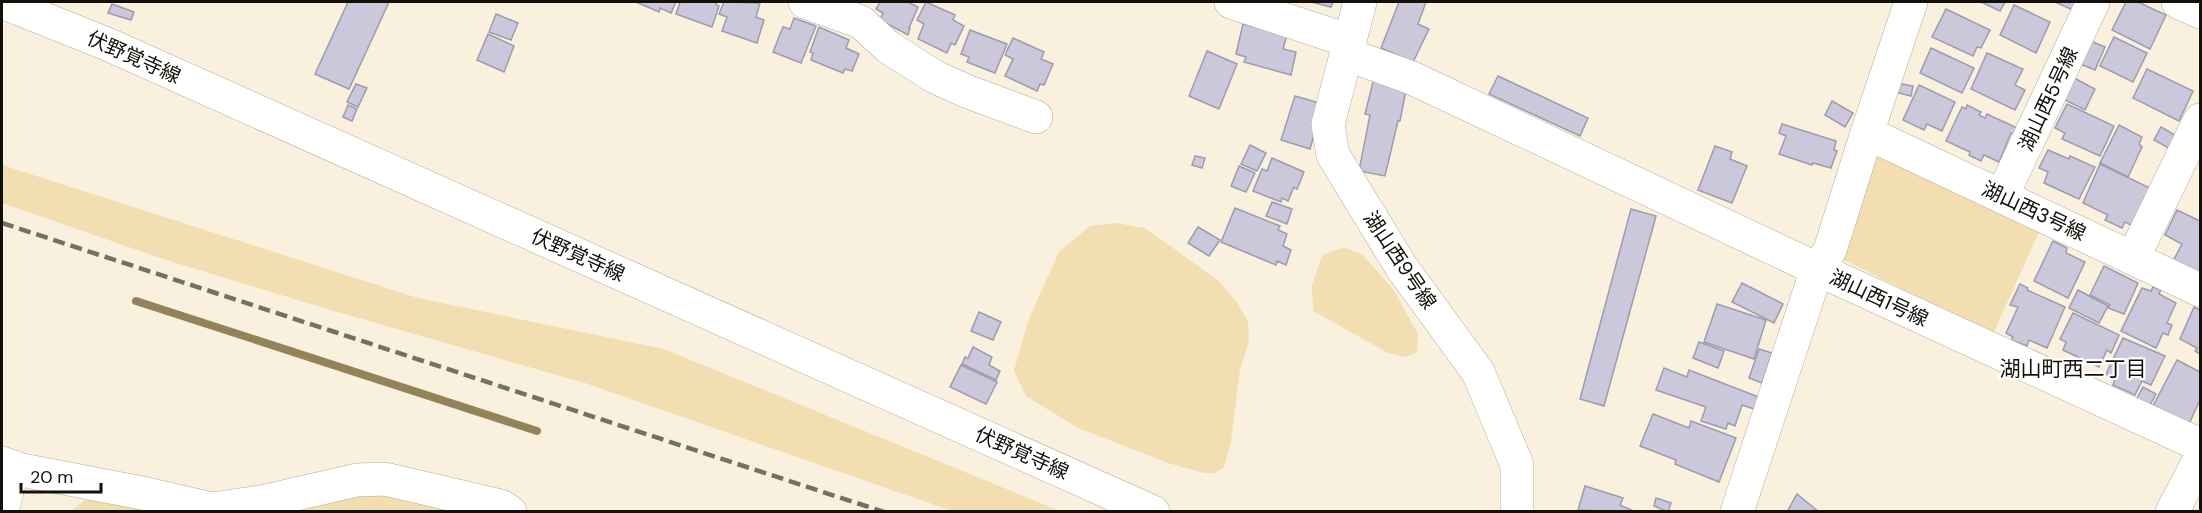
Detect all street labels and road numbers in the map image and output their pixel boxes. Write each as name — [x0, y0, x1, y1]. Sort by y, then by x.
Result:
street label: 伏野覚寺線 — [83, 25, 185, 89]
street label: 湖山西5号線 — [2013, 43, 2083, 155]
street label: 湖山西3号線 — [1978, 176, 2090, 246]
street label: 湖山西9号線 — [1358, 206, 1442, 314]
street label: 伏野覚寺線 — [527, 223, 629, 287]
street label: 湖山西1号線 — [1825, 264, 1933, 332]
street label: 伏野覚寺線 — [971, 421, 1073, 485]

